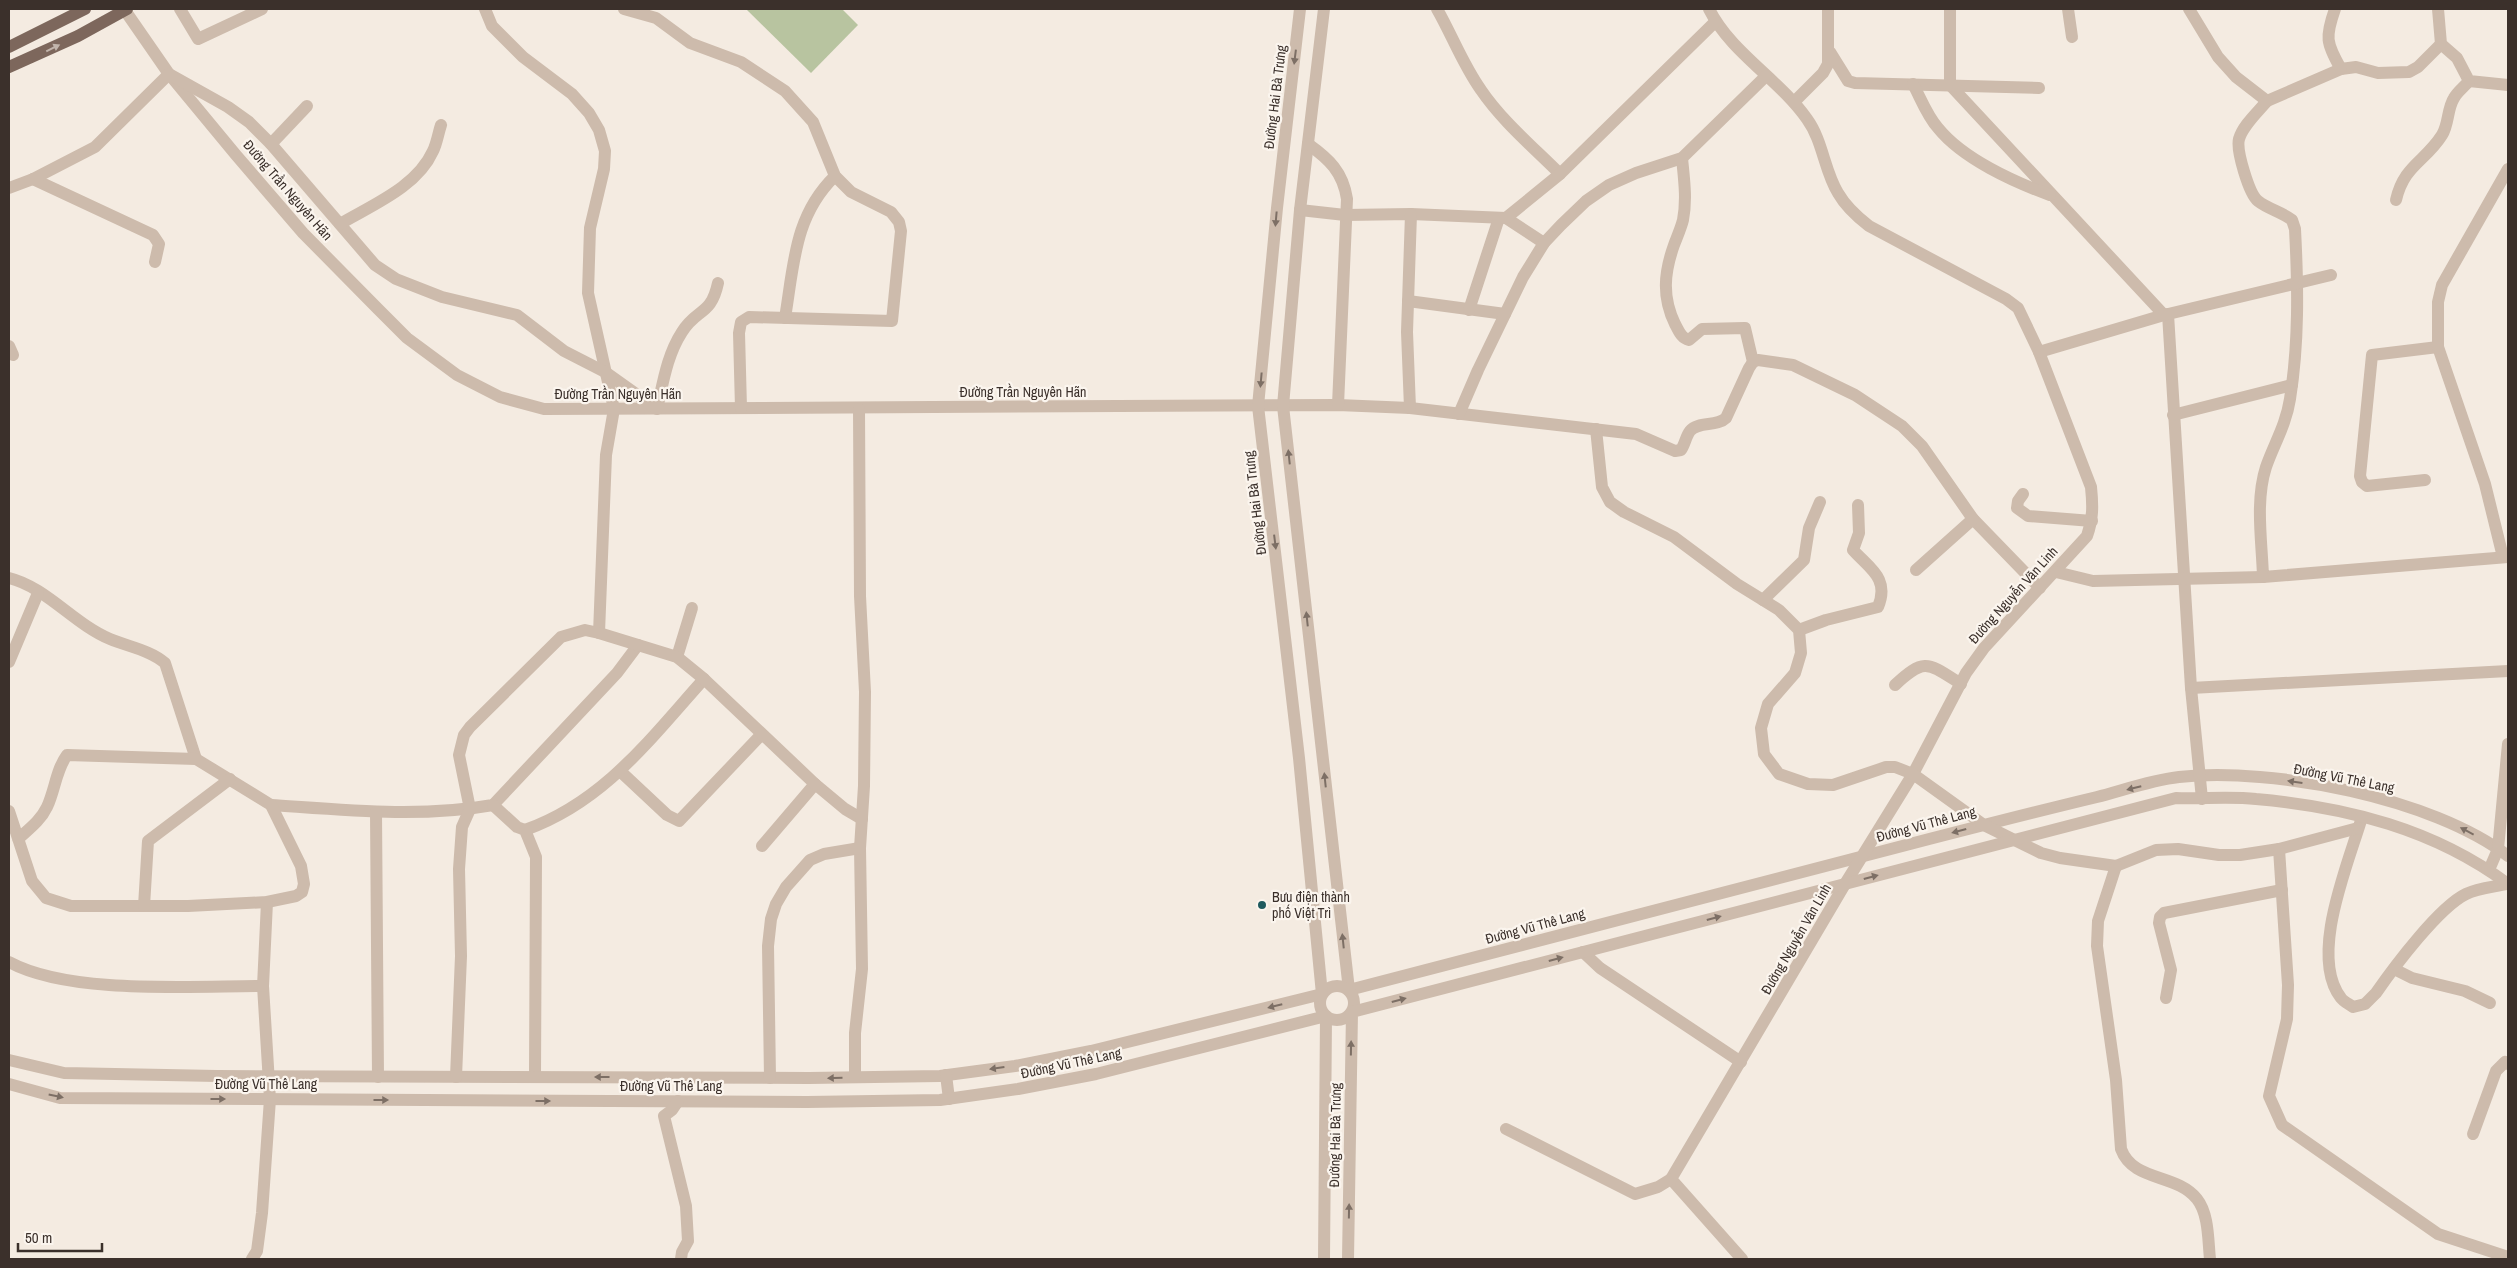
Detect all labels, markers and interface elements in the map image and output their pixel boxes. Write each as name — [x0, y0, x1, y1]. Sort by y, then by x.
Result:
street label: Đường Hai Bà Trưng — [1260, 43, 1290, 150]
one-way arrow — [46, 44, 61, 52]
one-way arrow — [1291, 49, 1299, 65]
street label: Đường Trần Nguyên Hãn — [240, 136, 336, 244]
one-way arrow — [1272, 211, 1280, 227]
one-way arrow — [1257, 373, 1265, 389]
street label: Đường Trần Nguyên Hãn — [959, 383, 1087, 401]
street label: Đường Trần Nguyên Hãn — [554, 385, 682, 403]
street label: Đường Hai Bà Trưng — [1240, 449, 1270, 556]
one-way arrow — [1285, 449, 1293, 465]
one-way arrow — [1271, 534, 1279, 550]
street label: Đường Nguyễn Văn Linh — [1965, 543, 2061, 647]
one-way arrow — [1303, 610, 1311, 626]
street label: Đường Vũ Thê Lang — [2292, 759, 2396, 797]
one-way arrow — [1321, 772, 1329, 788]
one-way arrow — [2286, 778, 2302, 786]
one-way arrow — [2126, 784, 2141, 792]
street label: Đường Vũ Thê Lang — [1874, 802, 1978, 846]
one-way arrow — [2460, 827, 2474, 835]
one-way arrow — [1952, 828, 1967, 836]
one-way arrow — [1863, 873, 1878, 881]
street label: Đường Nguyễn Văn Linh — [1757, 880, 1835, 998]
place label: Bưu điện thành phố Việt Trì — [1272, 888, 1350, 922]
marker: Bưu điện thành phố Việt Trì — [1256, 899, 1268, 911]
street label: Đường Vũ Thê Lang — [1483, 904, 1587, 948]
one-way arrow — [1706, 914, 1721, 922]
one-way arrow — [1339, 933, 1347, 949]
one-way arrow — [1549, 954, 1564, 962]
one-way arrow — [1392, 995, 1407, 1003]
one-way arrow — [1267, 1002, 1282, 1010]
one-way arrow — [1348, 1040, 1356, 1056]
street label: Đường Vũ Thê Lang — [1019, 1043, 1123, 1082]
one-way arrow — [988, 1065, 1004, 1073]
one-way arrow — [594, 1073, 610, 1081]
one-way arrow — [827, 1074, 843, 1082]
street label: Đường Vũ Thê Lang — [215, 1075, 318, 1093]
street label: Đường Vũ Thê Lang — [620, 1077, 723, 1095]
street label: Đường Hai Bà Trưng — [1325, 1082, 1345, 1187]
one-way arrow — [48, 1092, 63, 1100]
one-way arrow — [210, 1095, 226, 1103]
one-way arrow — [373, 1096, 389, 1104]
one-way arrow — [535, 1097, 551, 1105]
one-way arrow — [1345, 1202, 1353, 1218]
scale bar — [18, 1220, 101, 1252]
text: 50 m — [25, 1227, 52, 1248]

